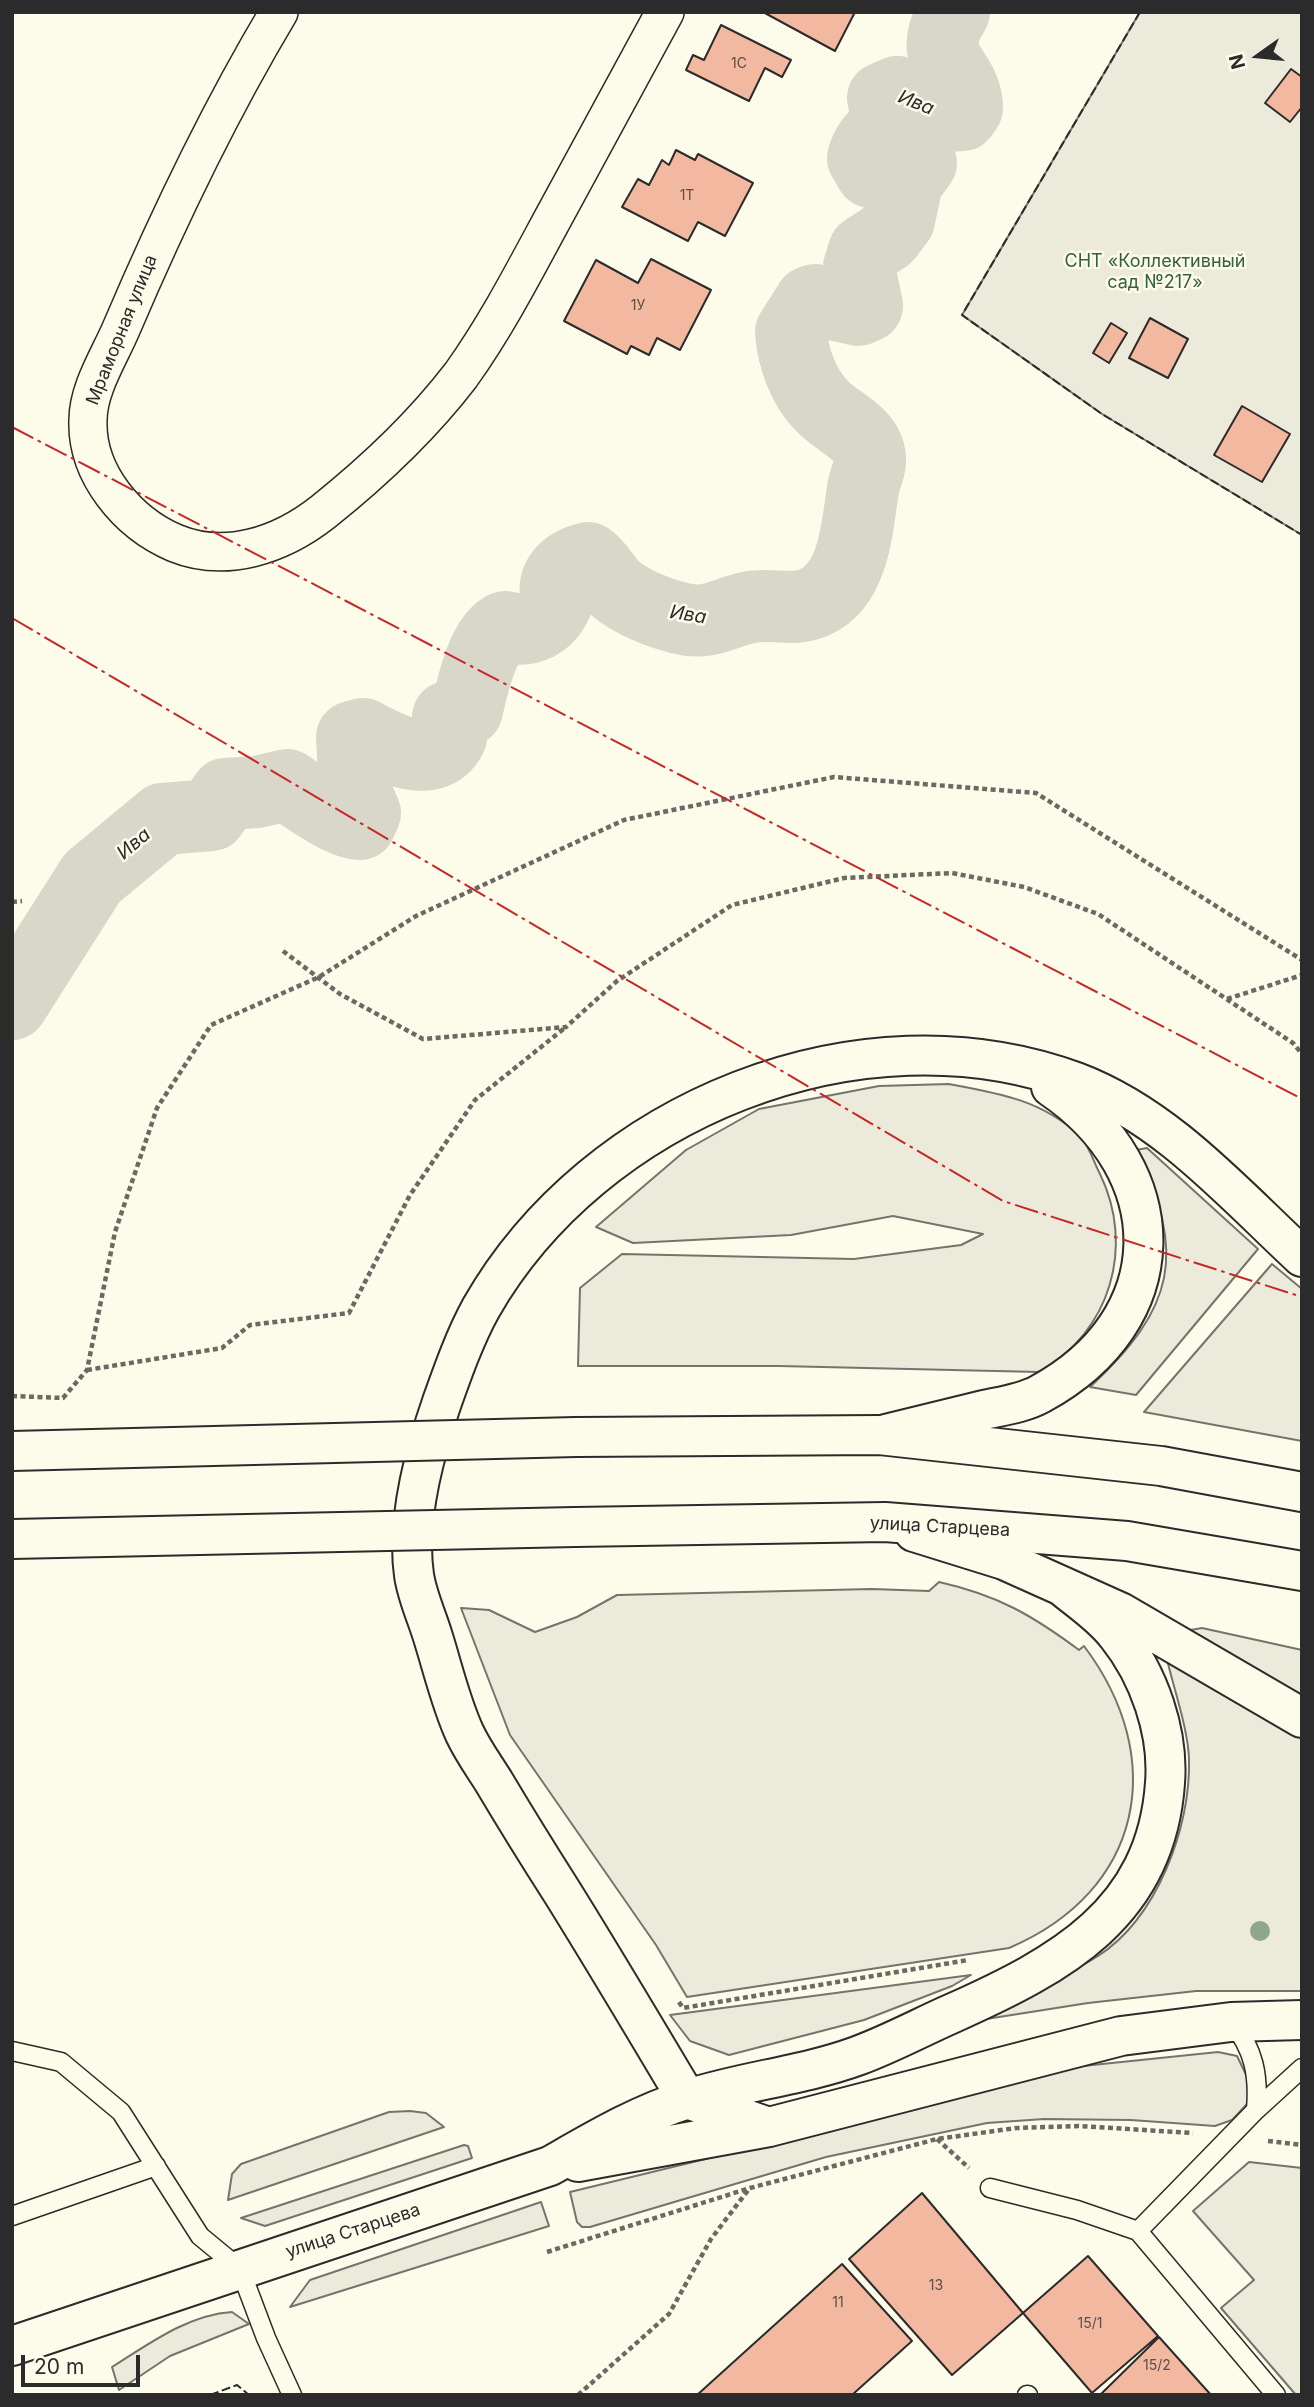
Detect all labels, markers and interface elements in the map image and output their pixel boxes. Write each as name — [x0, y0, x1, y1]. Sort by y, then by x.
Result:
north arrow — [1223, 21, 1293, 91]
text: N — [1224, 52, 1250, 72]
house number: 1С — [731, 56, 747, 72]
water label: Ива — [895, 86, 937, 120]
house number: 1Т — [680, 188, 694, 204]
park label: СНТ «Коллективный сад №217» — [1065, 251, 1245, 294]
street label: Мраморная улица — [82, 252, 162, 408]
house number: 1У — [631, 298, 645, 314]
water label: Ива — [668, 601, 708, 629]
water label: Ива — [113, 823, 155, 865]
street label: улица Старцева — [869, 1513, 1011, 1541]
street label: улица Старцева — [283, 2199, 423, 2263]
house number: 13 — [929, 2278, 943, 2294]
house number: 11 — [832, 2295, 844, 2311]
house number: 15/1 — [1078, 2316, 1102, 2332]
scale bar — [24, 2340, 144, 2384]
text: 20 m — [34, 2354, 84, 2379]
house number: 15/2 — [1143, 2358, 1171, 2374]

